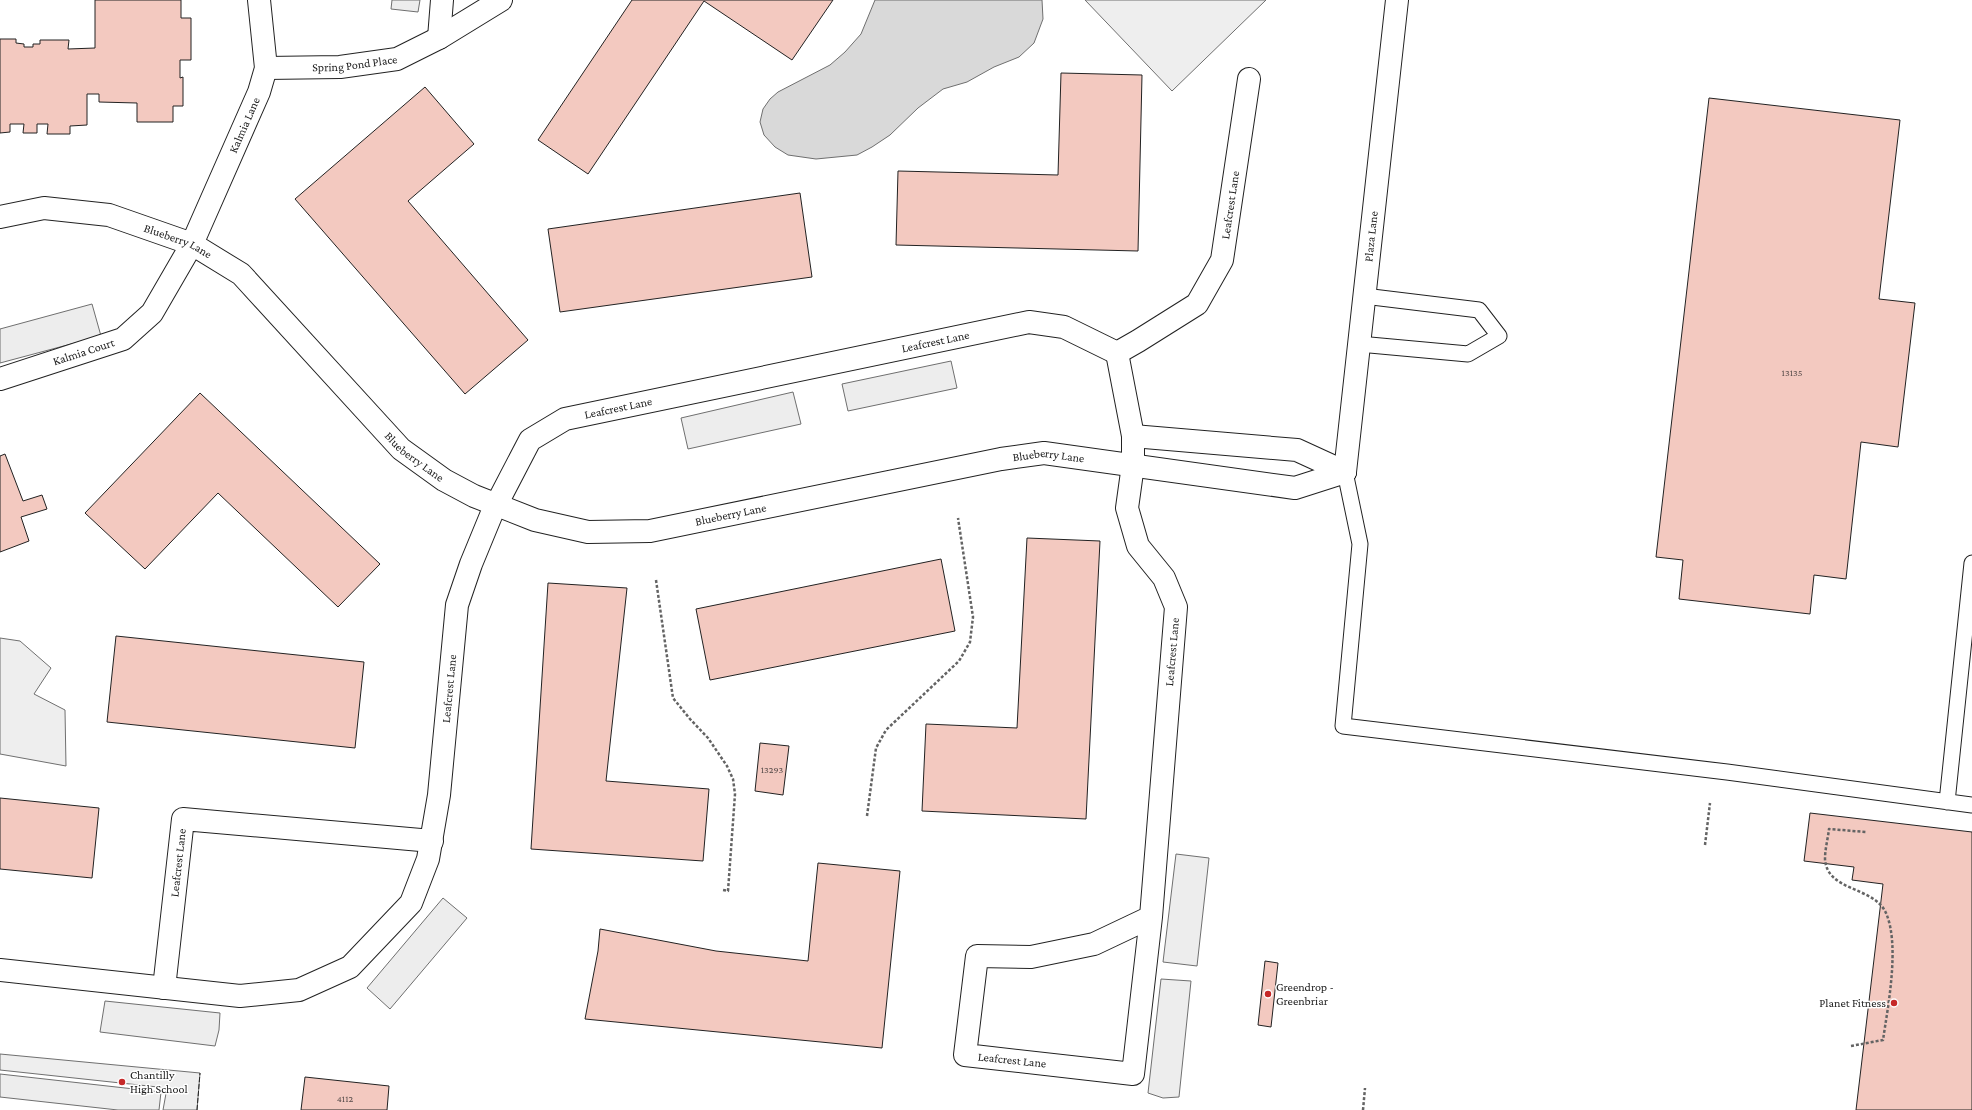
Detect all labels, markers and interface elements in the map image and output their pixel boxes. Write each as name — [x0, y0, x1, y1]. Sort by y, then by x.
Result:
street label: Spring Pond Place — [312, 52, 398, 74]
street label: Kalmia Lane — [226, 95, 263, 155]
street label: Leafcrest Lane — [1218, 170, 1242, 240]
street label: Plaza Lane — [1361, 210, 1381, 263]
street label: Blueberry Lane — [142, 221, 214, 261]
street label: Leafcrest Lane — [900, 328, 971, 355]
street label: Kalmia Court — [51, 335, 117, 368]
house number: 13135 — [1782, 367, 1803, 378]
street label: Leafcrest Lane — [583, 394, 653, 422]
street label: Blueberry Lane — [382, 429, 447, 485]
street label: Blueberry Lane — [1012, 446, 1085, 466]
street label: Blueberry Lane — [694, 500, 768, 529]
street label: Leafcrest Lane — [1162, 617, 1182, 687]
street label: Leafcrest Lane — [439, 654, 459, 724]
house number: 13293 — [761, 764, 783, 775]
street label: Leafcrest Lane — [167, 828, 189, 898]
place label: Greendrop - Greenbriar — [1276, 980, 1334, 1008]
marker: Greendrop - Greenbriar — [1263, 989, 1273, 999]
place label: Planet Fitness — [1819, 996, 1886, 1010]
marker: Planet Fitness — [1889, 998, 1899, 1008]
street label: Leafcrest Lane — [977, 1049, 1047, 1071]
place label: Chantilly High School — [130, 1068, 188, 1096]
marker: Chantilly High School — [117, 1077, 127, 1087]
house number: 4112 — [337, 1093, 353, 1104]

